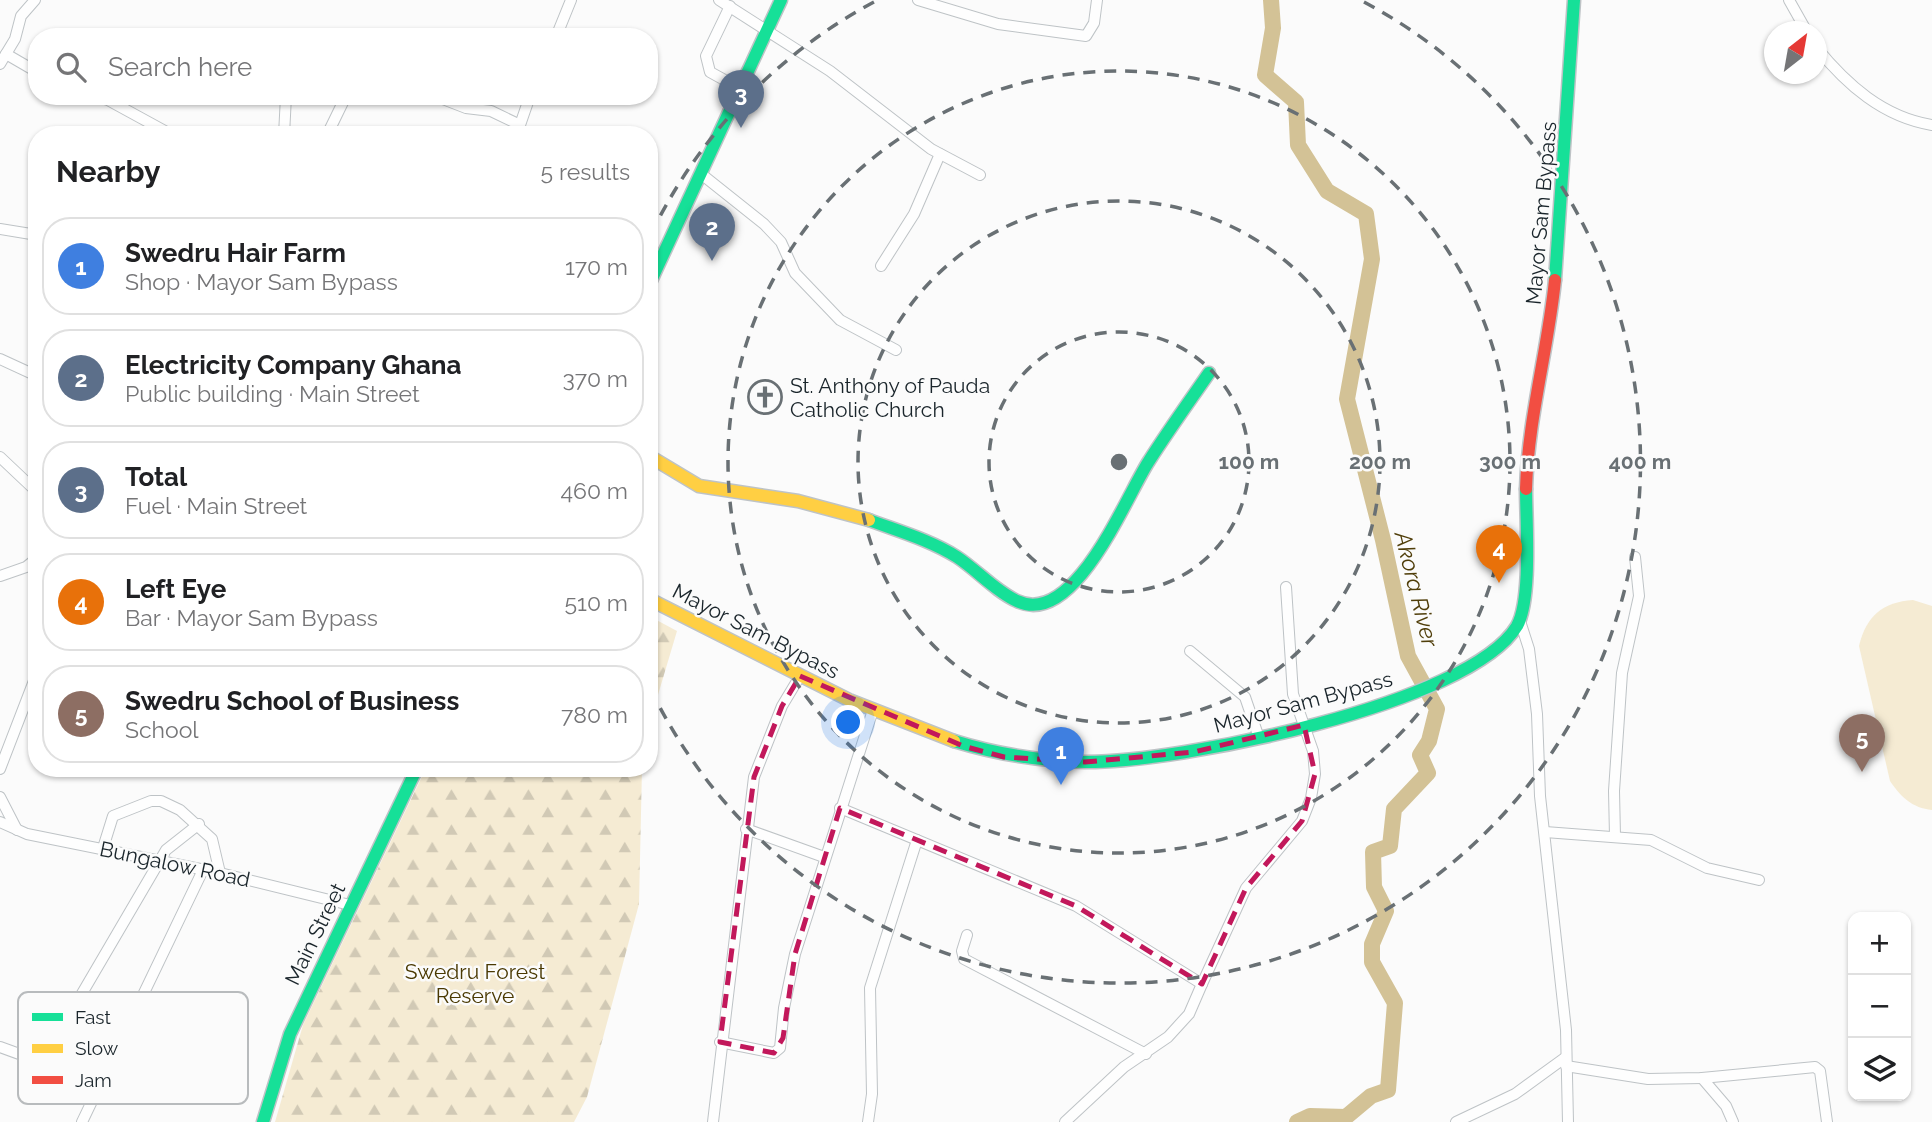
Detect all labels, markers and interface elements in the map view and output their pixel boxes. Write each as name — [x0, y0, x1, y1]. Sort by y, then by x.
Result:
north arrow — [1764, 21, 1827, 84]
search box — [28, 28, 658, 105]
icon: search — [52, 48, 90, 86]
text: Search here — [108, 52, 252, 82]
pin: 3 — [718, 70, 764, 128]
street label: Mayor Sam Bypass — [1521, 120, 1561, 306]
text: Nearby — [56, 154, 160, 189]
text: 5 results — [541, 158, 630, 185]
pin: 2 — [689, 203, 735, 261]
text: Swedru Hair Farm — [125, 238, 346, 268]
text: 1 — [75, 253, 87, 280]
text: 170 m — [565, 253, 628, 280]
text: Shop · Mayor Sam Bypass — [125, 268, 398, 295]
text: Electricity Company Ghana — [125, 350, 462, 380]
text: 2 — [75, 365, 87, 392]
text: 370 m — [563, 365, 628, 392]
place label: St. Anthony of Pauda Catholic Church — [790, 373, 990, 422]
church icon: St. Anthony of Pauda Catholic Church — [746, 378, 784, 416]
text: Public building · Main Street — [125, 380, 420, 407]
text: 100 m — [1219, 449, 1279, 474]
text: 200 m — [1349, 449, 1411, 474]
text: 300 m — [1479, 449, 1541, 474]
text: 400 m — [1609, 449, 1671, 474]
centre of rings — [1107, 450, 1131, 474]
text: Total — [125, 462, 187, 492]
text: 3 — [75, 477, 87, 504]
text: 460 m — [560, 477, 628, 504]
text: Fuel · Main Street — [125, 492, 307, 519]
pin: 4 — [1476, 525, 1522, 583]
water label: Akora River — [1389, 527, 1445, 651]
text: Left Eye — [125, 574, 226, 604]
street label: Mayor Sam Bypass — [668, 578, 844, 684]
text: 4 — [74, 589, 88, 616]
text: 510 m — [565, 589, 628, 616]
text: Bar · Mayor Sam Bypass — [125, 604, 378, 631]
street label: Mayor Sam Bypass — [1211, 666, 1395, 738]
text: Swedru School of Business — [125, 686, 459, 716]
text: 5 — [75, 701, 87, 728]
text: 780 m — [561, 701, 628, 728]
your location — [831, 705, 865, 739]
pin: 5 — [1839, 714, 1885, 772]
text: School — [125, 716, 199, 743]
pin: 1 — [1038, 727, 1084, 785]
street label: Bungalow Road — [97, 836, 253, 892]
street label: Main Street — [280, 879, 350, 989]
map controls — [1848, 912, 1911, 1101]
button: + — [1848, 912, 1911, 975]
park label: Swedru Forest Reserve — [405, 959, 545, 1008]
button: − — [1848, 975, 1911, 1038]
legend — [18, 992, 248, 1104]
text: Fast — [75, 1006, 111, 1028]
text: Slow — [75, 1037, 119, 1059]
button: layers — [1848, 1038, 1911, 1101]
text: Jam — [75, 1069, 112, 1091]

